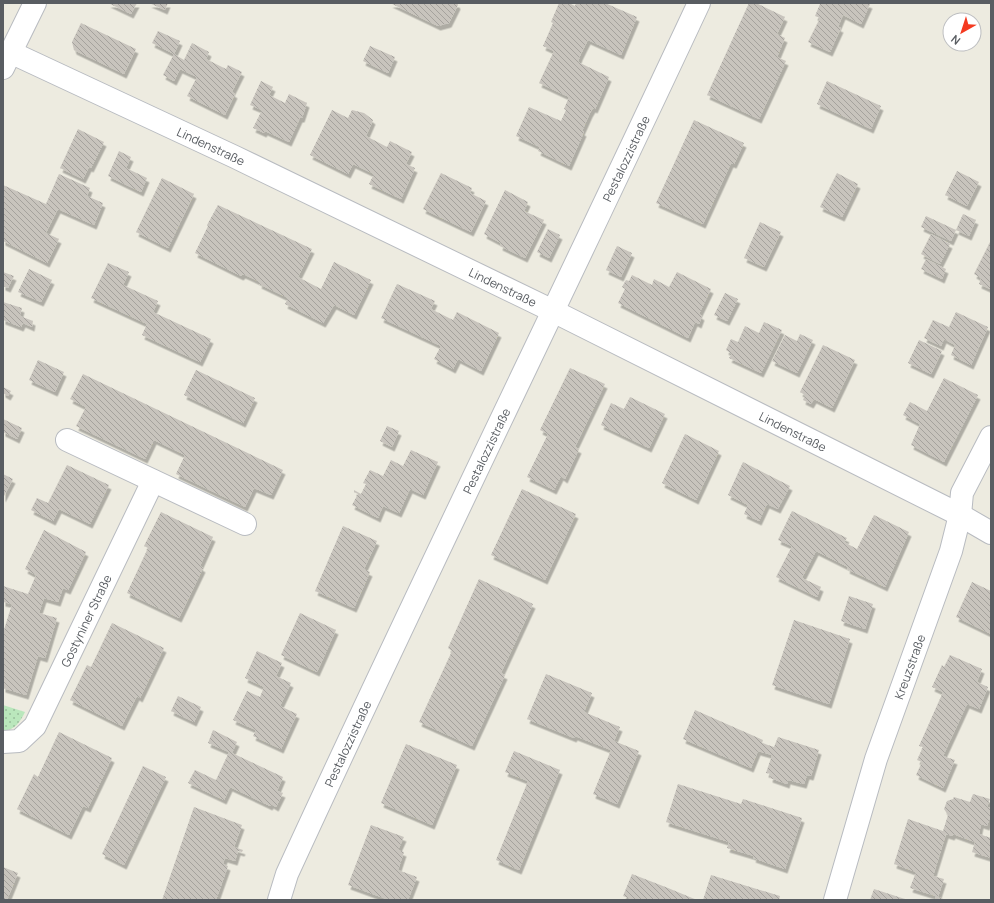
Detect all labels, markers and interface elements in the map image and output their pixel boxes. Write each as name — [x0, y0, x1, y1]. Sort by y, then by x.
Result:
north arrow — [942, 12, 982, 52]
text: N — [948, 32, 963, 48]
street label: Pestalozzistraße — [598, 113, 653, 204]
street label: Lindenstraße — [174, 123, 248, 169]
street label: Lindenstraße — [466, 263, 540, 310]
street label: Pestalozzistraße — [458, 405, 514, 497]
street label: Lindenstraße — [756, 407, 829, 455]
street label: Gostyniner Straße — [56, 571, 115, 670]
street label: Kreuzstraße — [890, 632, 929, 702]
street label: Pestalozzistraße — [320, 698, 375, 789]

